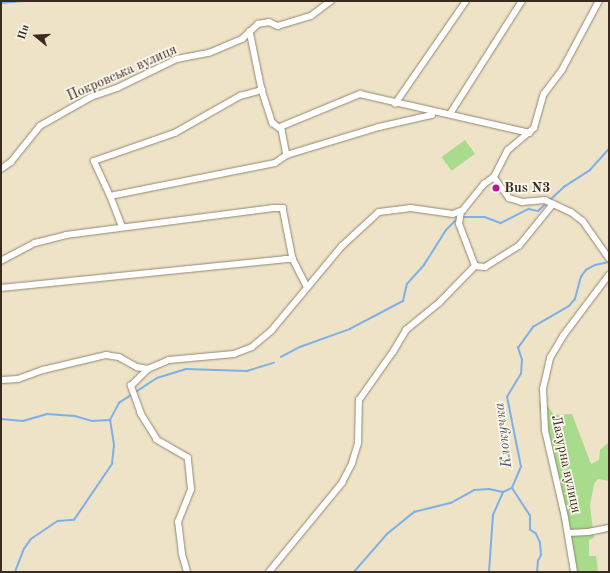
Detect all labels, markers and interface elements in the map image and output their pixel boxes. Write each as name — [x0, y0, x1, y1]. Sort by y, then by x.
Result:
north arrow — [16, 16, 56, 56]
text: Пн — [17, 23, 32, 41]
street label: Покровська вулиця — [64, 41, 180, 105]
place label: Bus N3 — [504, 180, 550, 196]
marker: Bus N3 — [491, 183, 501, 193]
water label: Клокучка — [491, 401, 517, 469]
street label: Лазурна вулиця — [547, 413, 585, 515]

